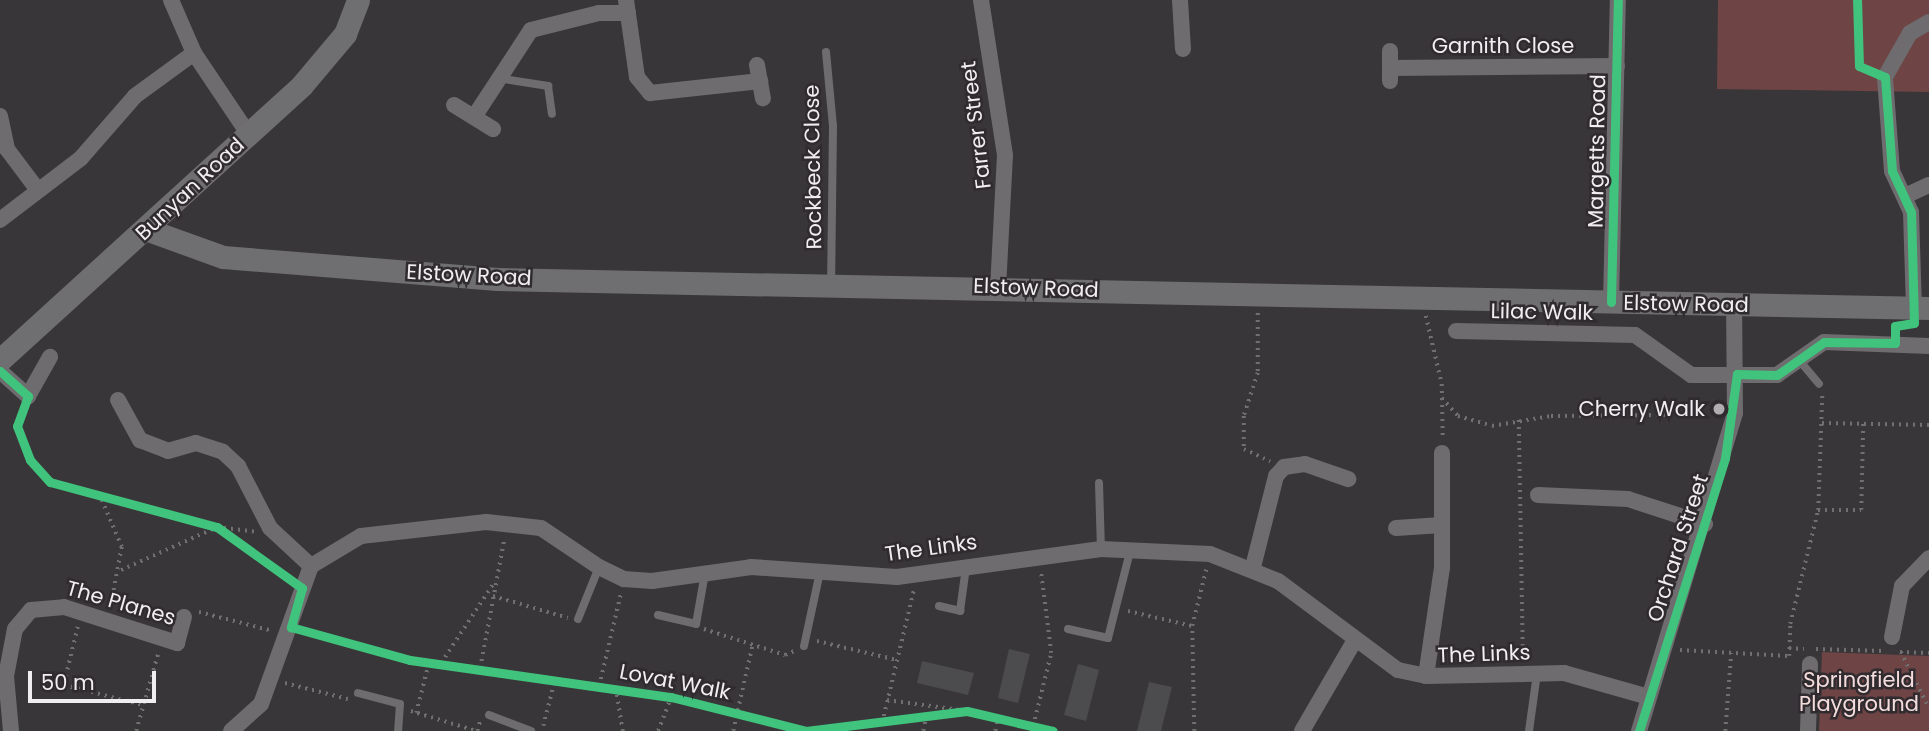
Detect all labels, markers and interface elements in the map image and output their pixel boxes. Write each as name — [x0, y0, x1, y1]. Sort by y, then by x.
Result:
street label: Garnith Close — [1432, 33, 1574, 59]
street label: Farrer Street — [956, 60, 996, 190]
street label: Margetts Road — [1583, 74, 1611, 228]
street label: Rockbeck Close — [799, 84, 827, 250]
street label: Bunyan Road — [130, 132, 250, 246]
street label: Elstow Road — [406, 259, 532, 291]
street label: Elstow Road — [973, 273, 1099, 303]
street label: Elstow Road — [1623, 290, 1749, 318]
street label: Lilac Walk — [1490, 299, 1594, 325]
place label: Cherry Walk — [1579, 396, 1705, 422]
marker: Cherry Walk — [1711, 401, 1727, 417]
street label: Orchard Street — [1642, 471, 1714, 625]
street label: The Links — [883, 529, 979, 567]
street label: The Planes — [64, 575, 178, 631]
street label: The Links — [1437, 640, 1531, 668]
scale bar — [32, 658, 159, 702]
street label: Lovat Walk — [617, 659, 733, 705]
park label: Springfield Playground — [1799, 667, 1919, 717]
text: 50 m — [41, 668, 95, 697]

